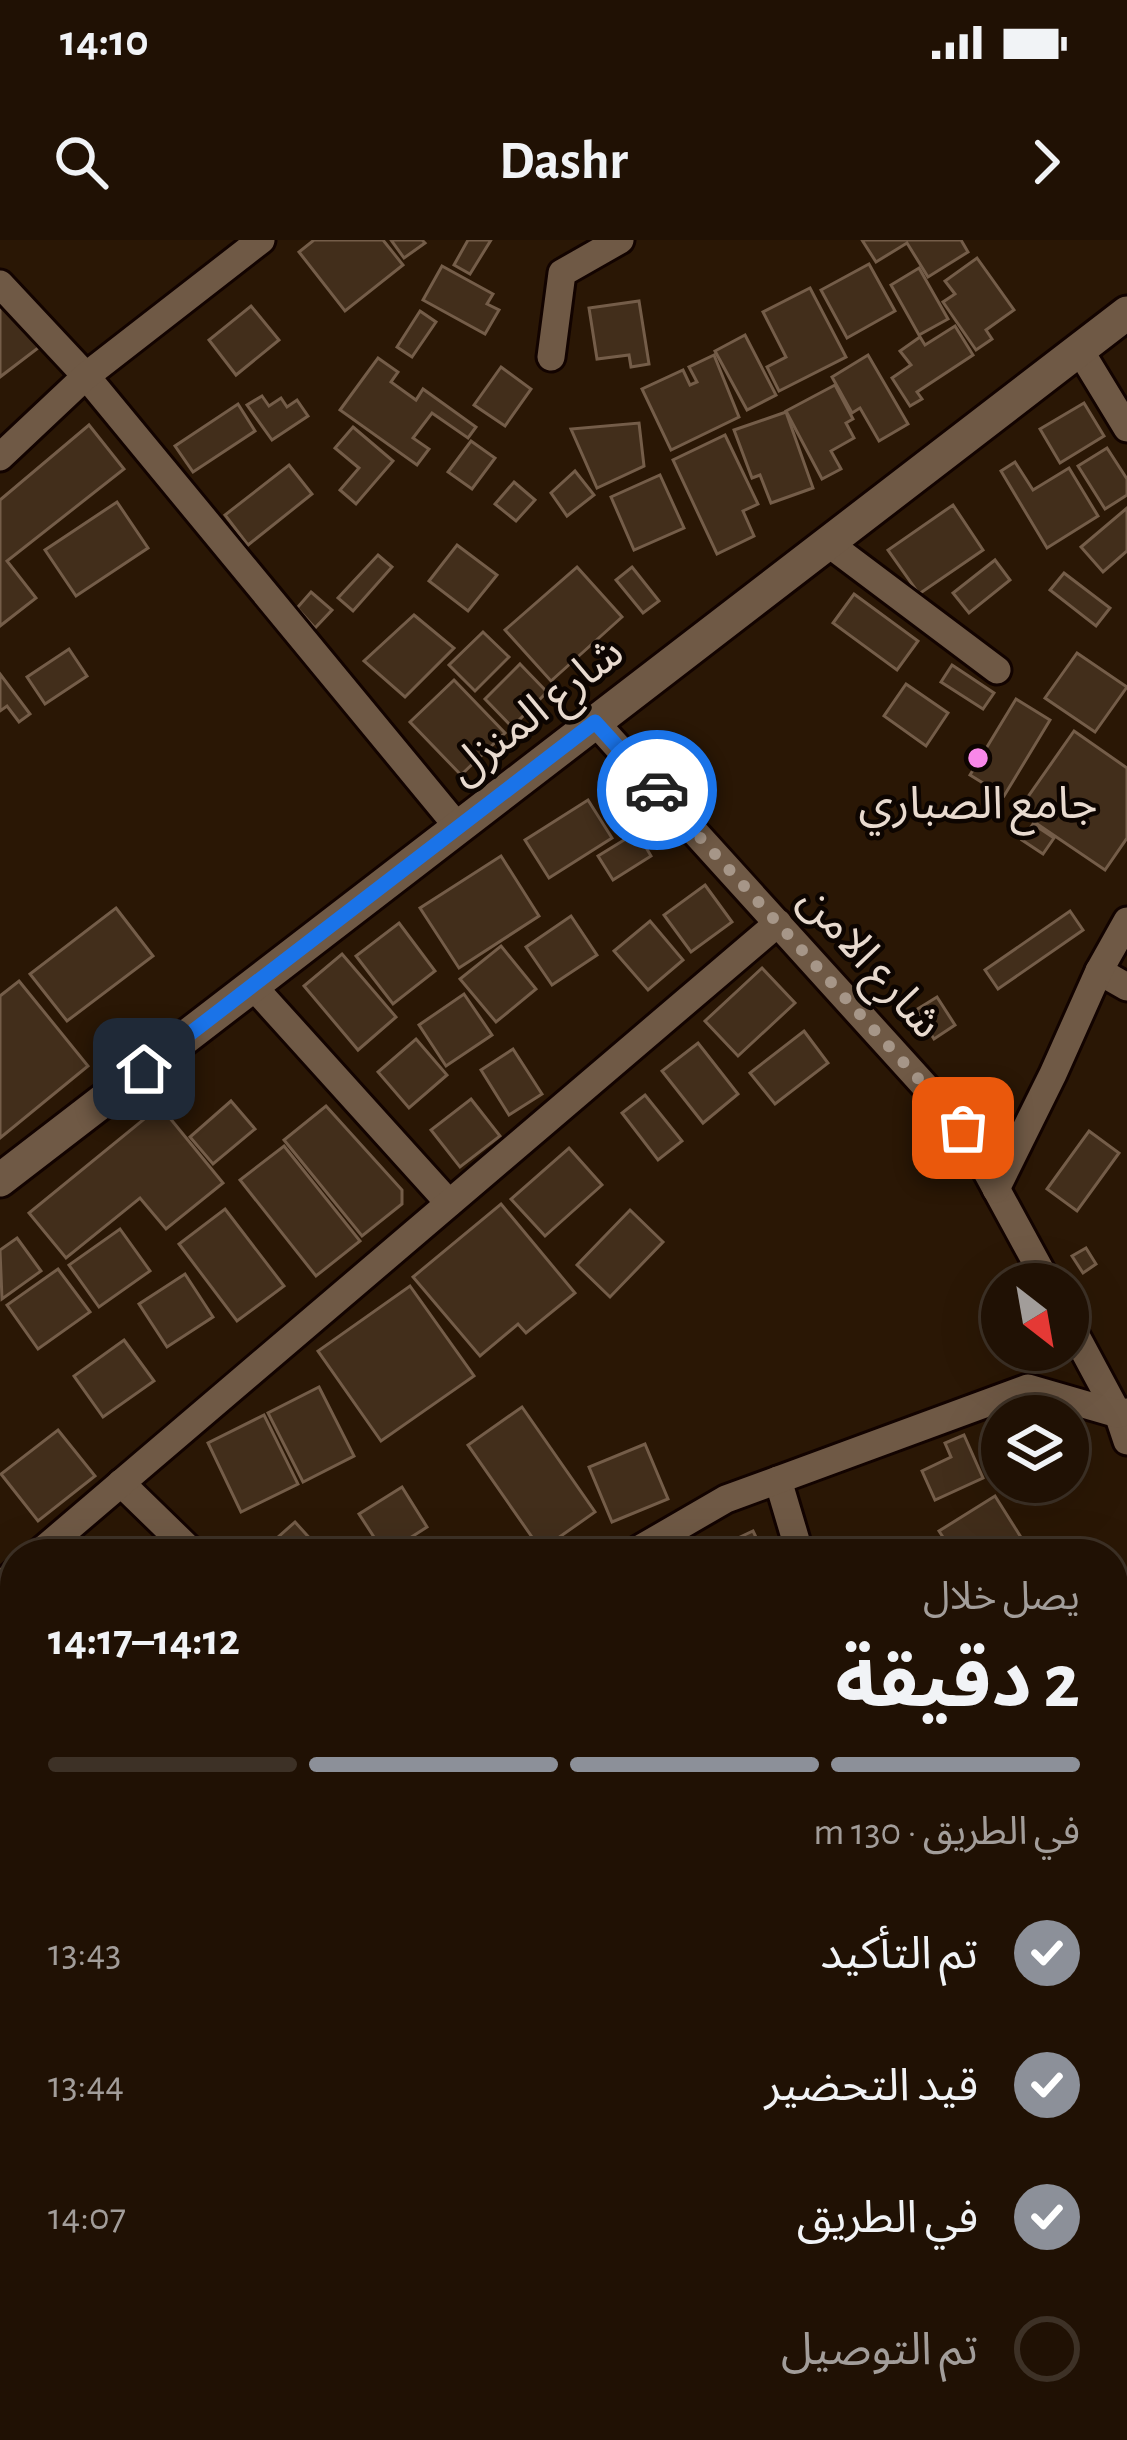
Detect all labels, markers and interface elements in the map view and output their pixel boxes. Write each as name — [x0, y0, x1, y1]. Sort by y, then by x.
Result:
text: 14:10 — [60, 19, 149, 64]
icon: search — [48, 129, 114, 195]
icon: forward — [1013, 129, 1079, 195]
text: Dashr — [499, 135, 628, 189]
street label: شارع المنزل — [440, 629, 637, 800]
courier — [597, 730, 717, 850]
marker: جامع الصباري — [965, 745, 991, 771]
icon: car — [624, 757, 690, 823]
place label: جامع الصباري — [859, 782, 1097, 836]
street label: شارع الامن — [784, 877, 950, 1053]
pin — [93, 1018, 195, 1120]
icon: home — [111, 1036, 177, 1102]
pin — [912, 1077, 1014, 1179]
icon: bag — [930, 1095, 996, 1161]
north arrow — [981, 1263, 1089, 1371]
map controls — [981, 1263, 1089, 1503]
button: layers — [981, 1395, 1089, 1503]
text: يصل خلال — [923, 1578, 1080, 1617]
text: 14:12–14:17 — [48, 1618, 240, 1663]
text: 2 دقيقة — [835, 1644, 1080, 1722]
text: في الطريق · 130 m — [813, 1813, 1080, 1852]
icon: check — [1014, 1920, 1080, 1986]
text: تم التأكيد — [820, 1932, 978, 1977]
text: 13:43 — [48, 1934, 121, 1973]
icon: check — [1014, 2052, 1080, 2118]
text: قيد التحضير — [765, 2064, 978, 2109]
text: 13:44 — [48, 2066, 124, 2105]
icon: check — [1014, 2184, 1080, 2250]
text: في الطريق — [797, 2196, 978, 2241]
text: 14:07 — [48, 2198, 126, 2237]
text: تم التوصيل — [781, 2328, 978, 2373]

